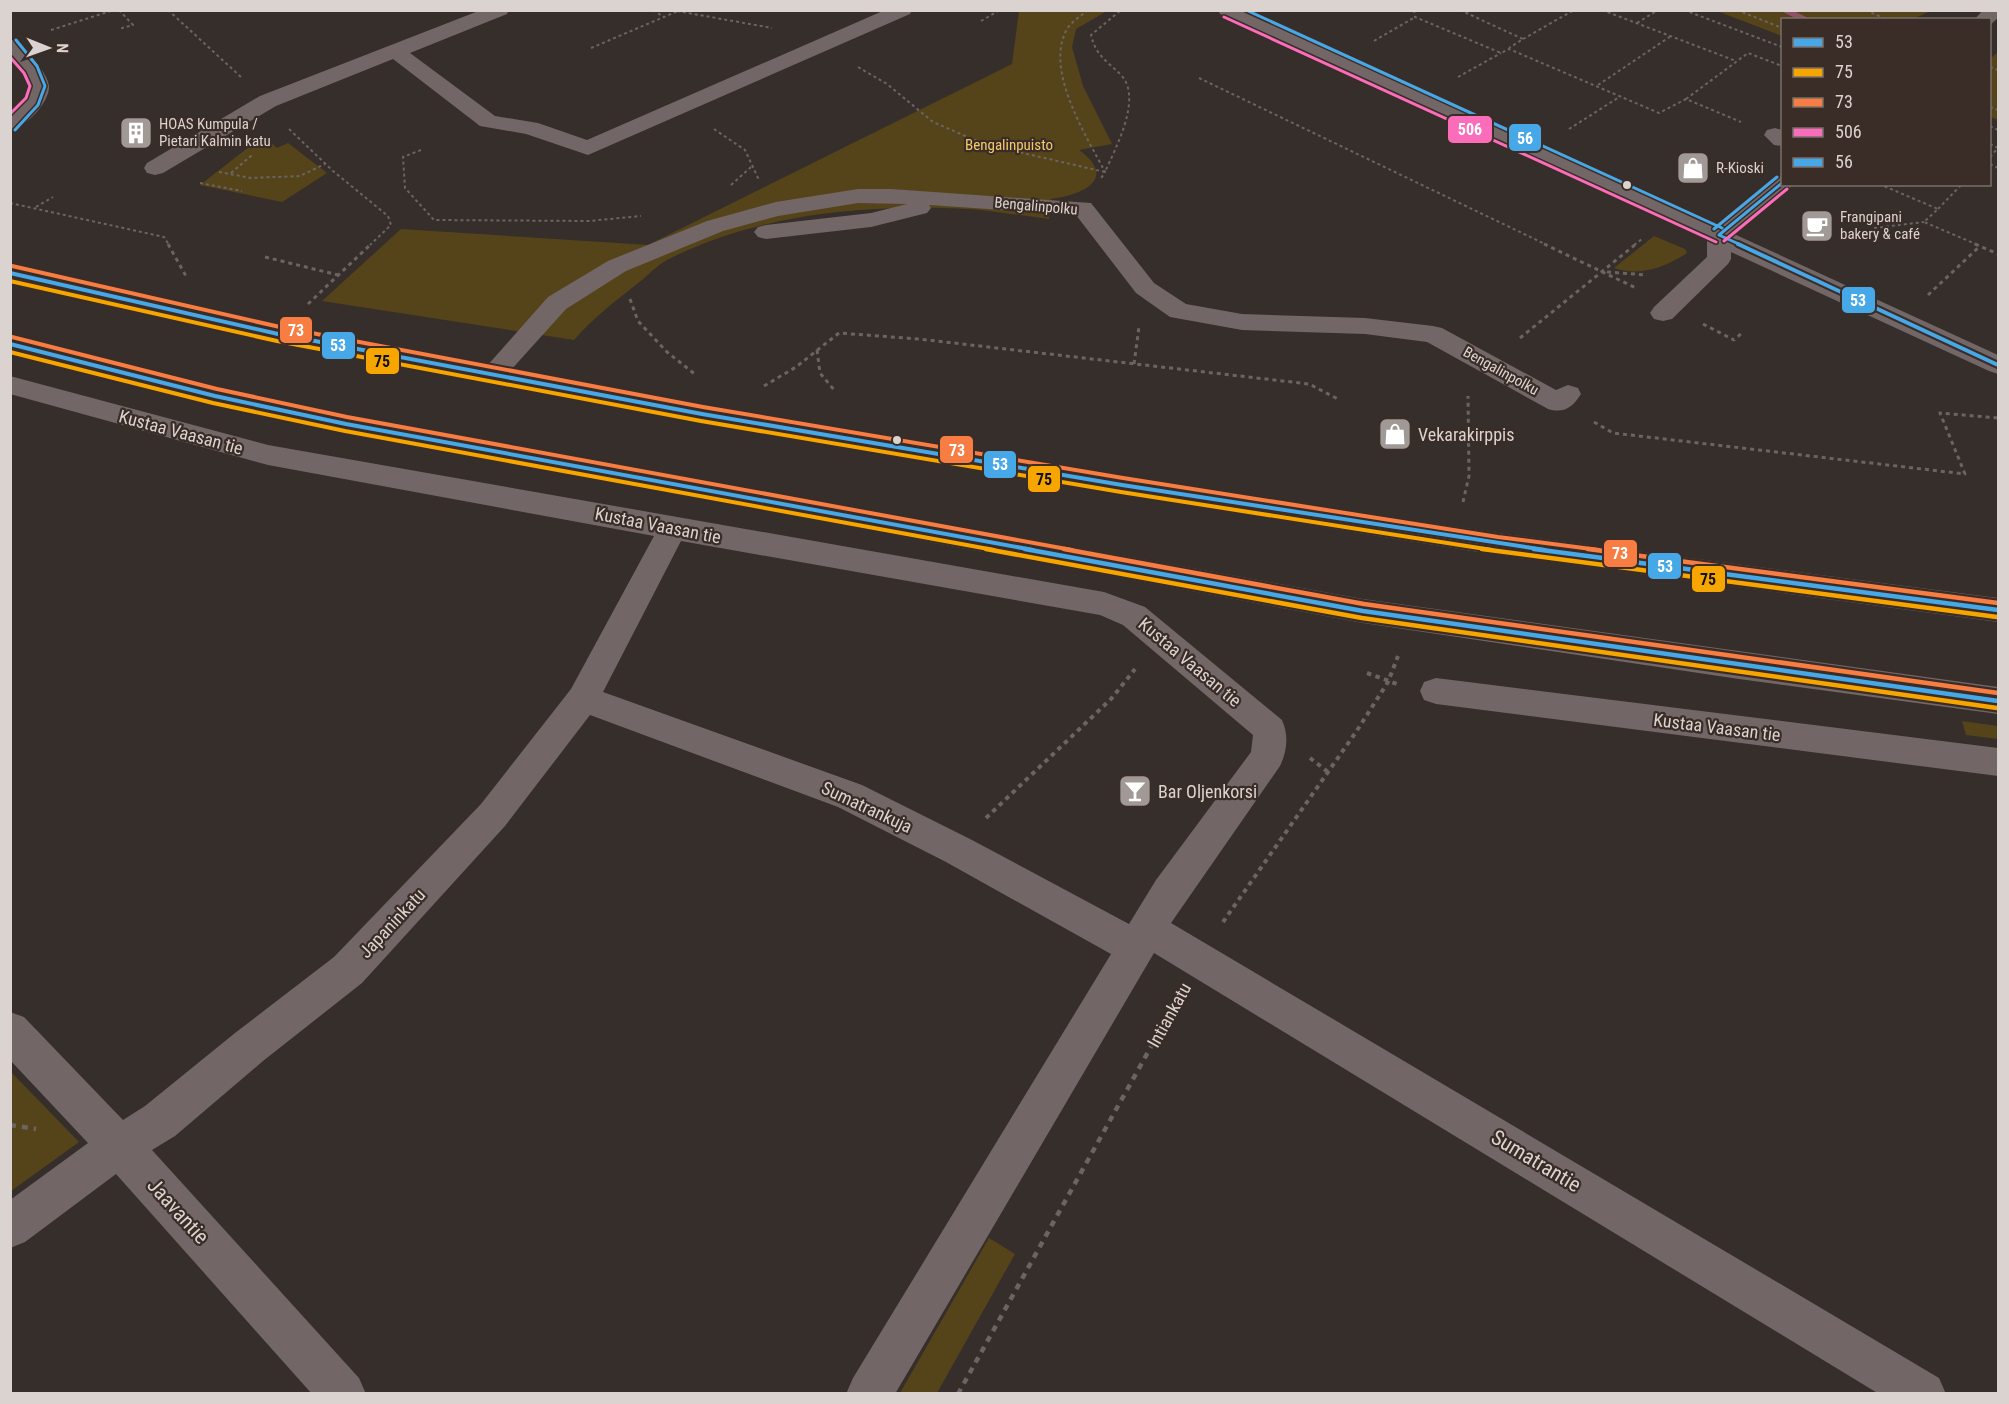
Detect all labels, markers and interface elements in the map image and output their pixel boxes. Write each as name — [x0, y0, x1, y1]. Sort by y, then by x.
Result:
north arrow — [18, 18, 78, 78]
legend — [1781, 18, 1991, 186]
text: 53 — [1835, 31, 1853, 52]
text: N — [53, 43, 72, 53]
text: 75 — [1835, 61, 1853, 82]
text: 73 — [1835, 91, 1853, 112]
building icon: HOAS Kumpula / Pietari Kalmin katu — [118, 115, 154, 151]
place label: HOAS Kumpula / Pietari Kalmin katu — [159, 115, 271, 150]
line badge: 506 — [1447, 115, 1493, 144]
text: 506 — [1458, 120, 1482, 139]
text: 506 — [1835, 121, 1862, 142]
line badge: 56 — [1508, 123, 1542, 152]
text: 56 — [1517, 129, 1533, 148]
park label: Bengalinpuisto — [965, 136, 1053, 154]
shop icon: R-Kioski — [1675, 150, 1711, 186]
text: 56 — [1835, 151, 1853, 172]
place label: R-Kioski — [1716, 159, 1764, 177]
unlabelled marker — [1621, 179, 1633, 191]
street label: Bengalinpolku — [994, 193, 1078, 219]
cafe icon: Frangipani bakery & café — [1799, 208, 1835, 244]
place label: Frangipani bakery & café — [1840, 208, 1920, 243]
line badge: 53 — [1841, 286, 1876, 314]
text: 53 — [1850, 291, 1866, 310]
line badge: 73 — [279, 316, 313, 344]
text: 73 — [288, 321, 304, 340]
line badge: 53 — [321, 331, 356, 360]
text: 53 — [330, 336, 346, 355]
street label: Bengalinpolku — [1460, 343, 1542, 399]
line badge: 75 — [365, 347, 400, 375]
text: 75 — [374, 352, 390, 371]
street label: Kustaa Vaasan tie — [117, 405, 245, 459]
shop icon: Vekarakirppis — [1377, 416, 1413, 452]
place label: Vekarakirppis — [1418, 424, 1514, 445]
unlabelled marker — [891, 434, 903, 446]
line badge: 73 — [939, 435, 974, 464]
text: 73 — [949, 441, 965, 460]
line badge: 53 — [983, 450, 1017, 479]
text: 53 — [992, 455, 1008, 474]
line badge: 75 — [1027, 465, 1061, 493]
text: 75 — [1036, 470, 1052, 489]
street label: Kustaa Vaasan tie — [593, 503, 723, 547]
line badge: 73 — [1603, 539, 1638, 568]
text: 73 — [1612, 544, 1628, 563]
line badge: 53 — [1647, 552, 1682, 580]
text: 53 — [1657, 557, 1673, 576]
line badge: 75 — [1691, 565, 1726, 593]
text: 75 — [1700, 570, 1716, 589]
street label: Kustaa Vaasan tie — [1134, 613, 1246, 711]
street label: Kustaa Vaasan tie — [1652, 709, 1782, 745]
bar icon: Bar Oljenkorsi — [1117, 773, 1153, 809]
street label: Sumatrankuja — [818, 777, 916, 837]
place label: Bar Oljenkorsi — [1158, 781, 1257, 802]
street label: Japaninkatu — [355, 884, 429, 962]
street label: Intiankatu — [1143, 979, 1195, 1051]
street label: Sumatrantie — [1487, 1125, 1585, 1197]
street label: Jaavantie — [142, 1173, 214, 1249]

